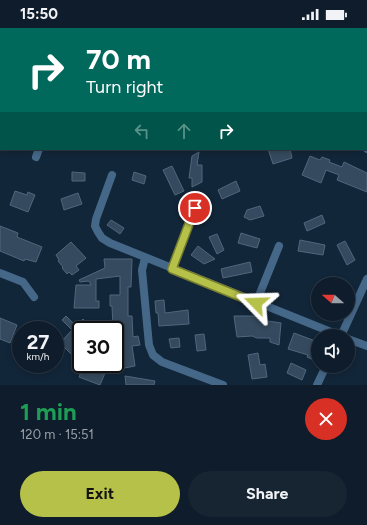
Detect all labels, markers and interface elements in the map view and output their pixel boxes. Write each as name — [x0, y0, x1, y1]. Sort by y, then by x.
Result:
text: 15:50 — [20, 5, 58, 23]
text: 70 m — [86, 42, 151, 76]
icon: right — [20, 44, 72, 96]
text: Turn right — [86, 76, 163, 98]
icon: left — [131, 120, 153, 142]
icon: ahead — [173, 120, 195, 142]
icon: right — [215, 120, 237, 142]
pin — [178, 191, 212, 225]
icon: arrive — [184, 197, 206, 219]
north arrow — [311, 277, 355, 321]
map controls — [311, 277, 355, 373]
position arrow — [235, 282, 277, 324]
speed limit sign: 30 — [72, 321, 124, 373]
button: sound — [311, 329, 355, 373]
text: 27 — [27, 330, 49, 354]
text: km/h — [27, 350, 49, 363]
text: 1 min — [20, 397, 77, 426]
button: close — [305, 398, 347, 440]
text: 120 m · 15:51 — [20, 427, 94, 442]
button: Exit — [20, 471, 180, 517]
button: Share — [188, 471, 347, 517]

